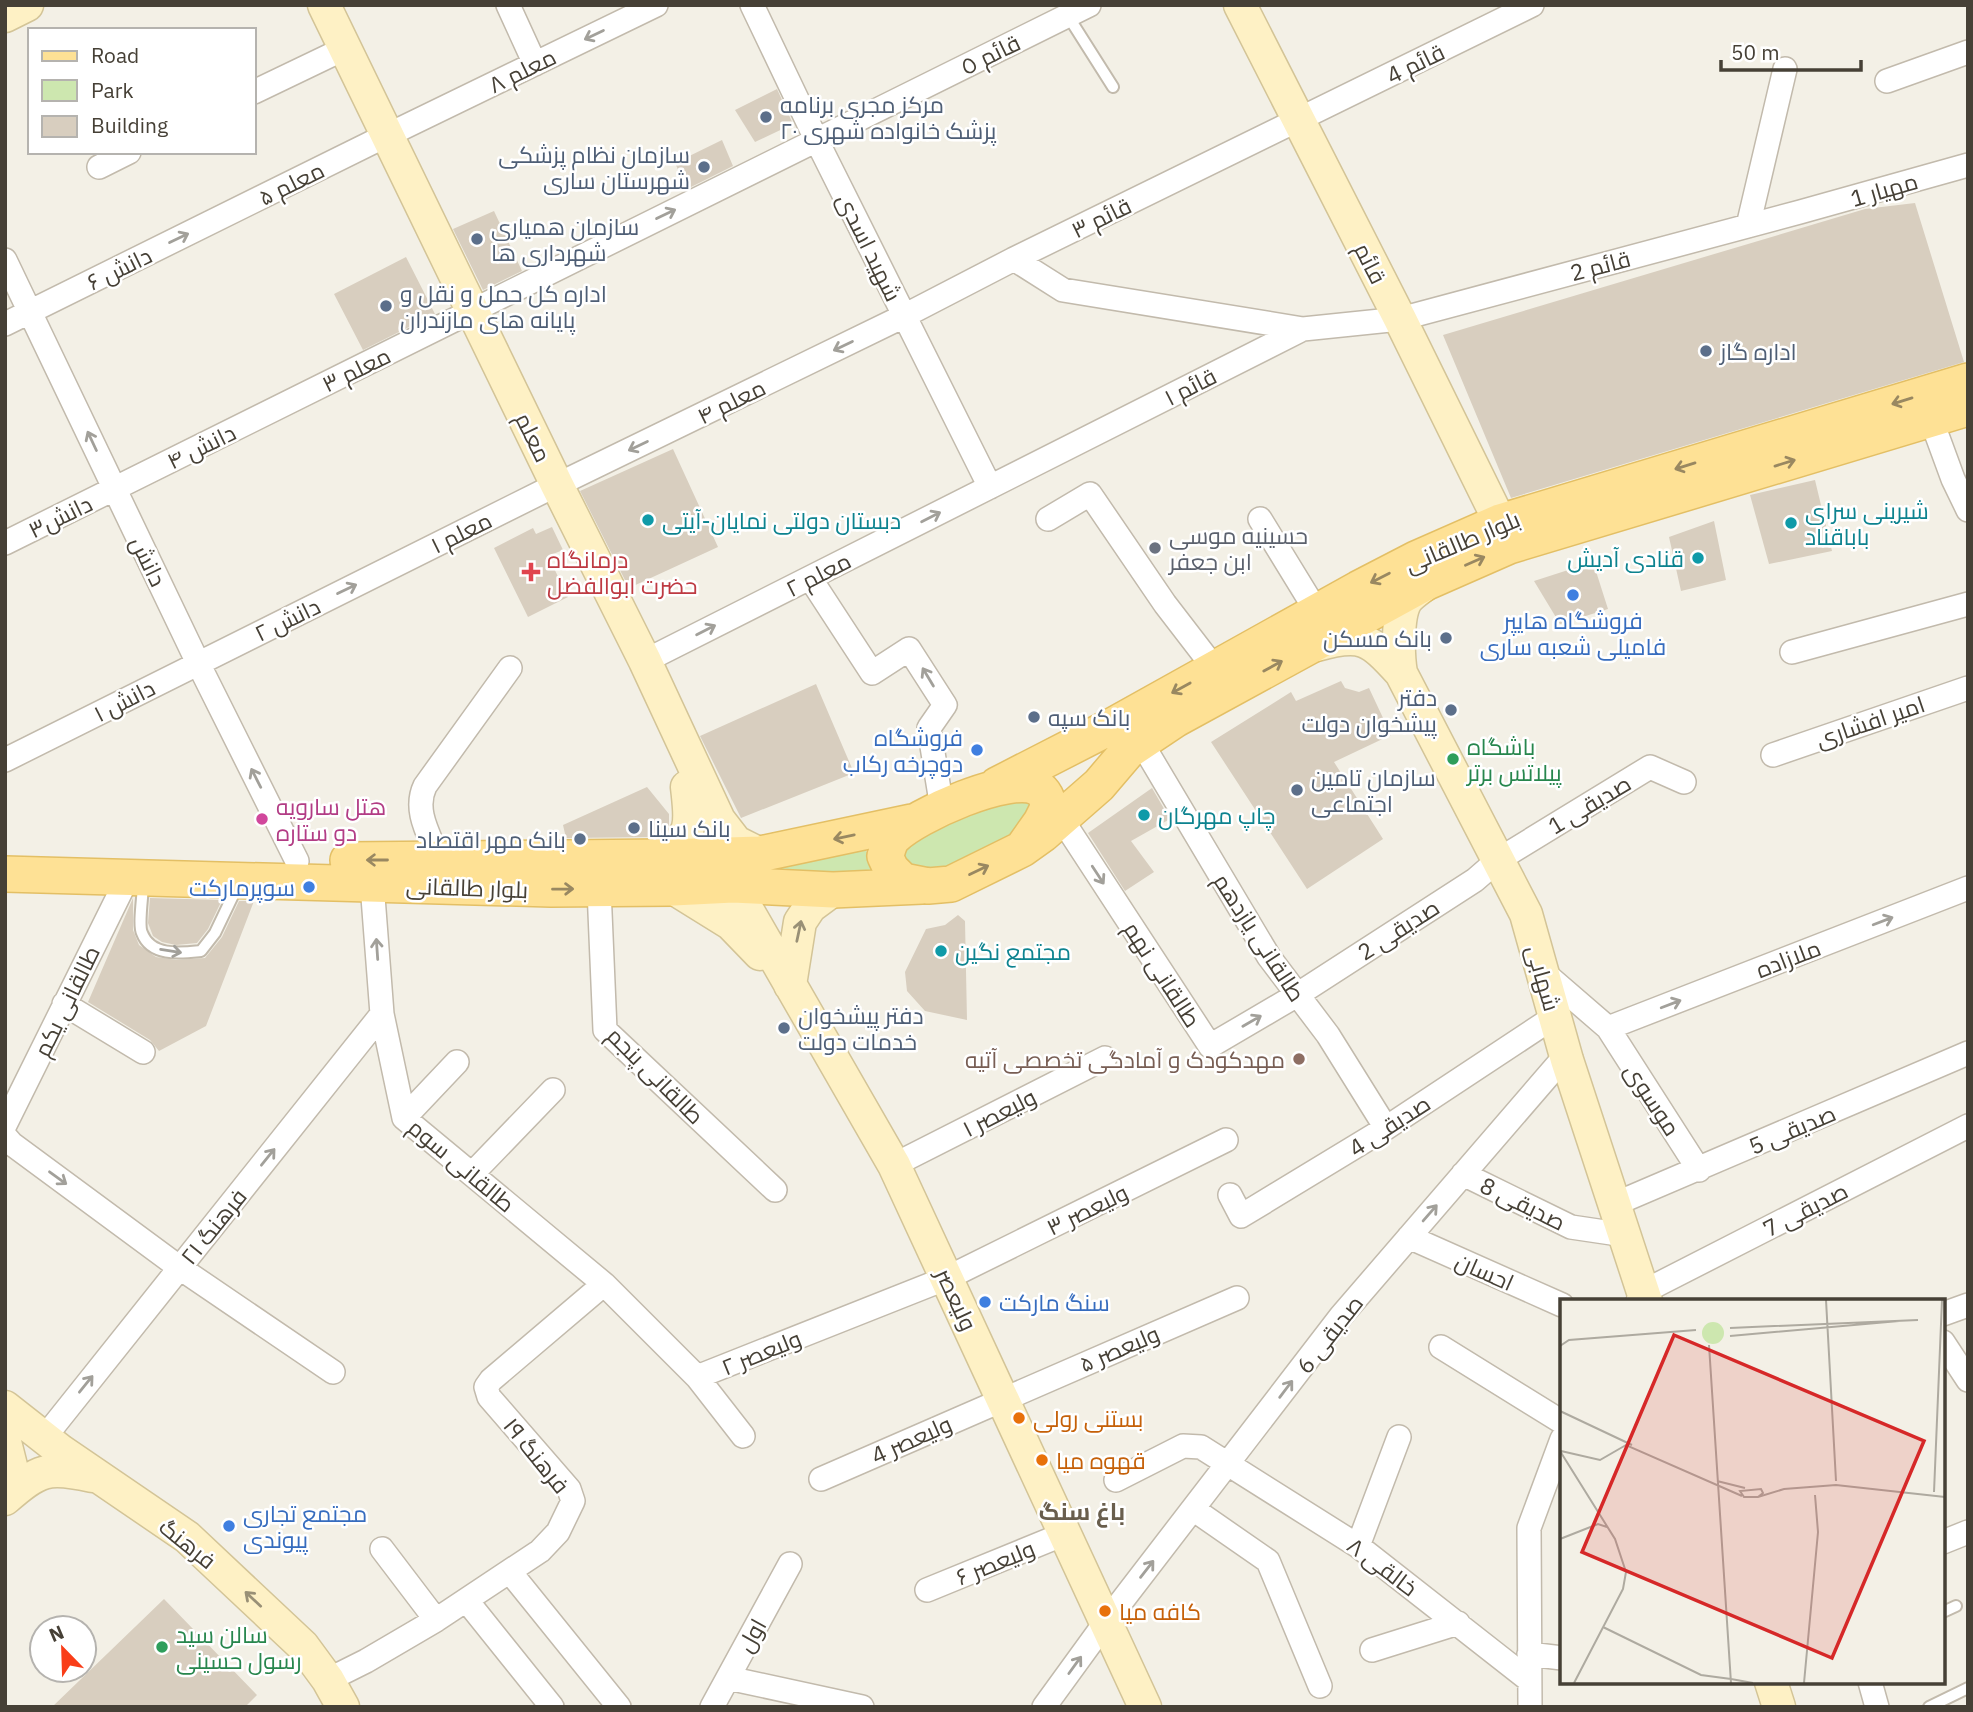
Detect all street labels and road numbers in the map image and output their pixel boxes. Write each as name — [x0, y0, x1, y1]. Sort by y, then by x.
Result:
street label: قائم ٥ — [955, 27, 1026, 83]
street label: قائم 4 — [1381, 36, 1450, 92]
street label: معلم ۸ — [483, 41, 562, 101]
street label: معلم ۵ — [253, 154, 330, 214]
street label: مهیار 1 — [1847, 165, 1921, 213]
street label: شهید اسدی — [831, 188, 909, 306]
street label: قائم ٣ — [1066, 190, 1137, 246]
street label: قائم — [1346, 237, 1394, 289]
street label: دانش ۶ — [82, 239, 156, 297]
street label: قائم 2 — [1567, 243, 1634, 289]
street label: معلم ۳ — [317, 340, 396, 400]
street label: قائم ١ — [1159, 360, 1222, 414]
street label: معلم ۴ — [692, 372, 771, 432]
street label: معلم — [507, 407, 559, 468]
street label: دانش ۴ — [162, 417, 240, 475]
street label: دانش٣ — [23, 488, 97, 544]
street label: بلوار طالقانی — [1400, 503, 1524, 579]
street label: معلم ١ — [426, 504, 497, 561]
street label: دانش — [124, 531, 174, 591]
street label: معلم ٢ — [780, 545, 857, 605]
street label: دانش ٢ — [249, 590, 325, 648]
street label: دانش ١ — [88, 672, 160, 728]
street label: امیر افشاری — [1811, 688, 1929, 754]
street label: صدیقی 1 — [1542, 768, 1636, 840]
street label: طالقانی یازدهم — [1206, 867, 1313, 1008]
street label: بلوار طالقانی — [405, 870, 529, 904]
street label: صدیقی 2 — [1351, 891, 1445, 967]
street label: طالقانی نهم — [1116, 915, 1208, 1034]
street label: ملازاده — [1751, 932, 1825, 984]
street label: طالقانی یکم — [26, 940, 108, 1062]
street label: شهابی — [1520, 941, 1568, 1015]
street label: طالقانی پنجم — [600, 1020, 711, 1131]
street label: موسوی — [1618, 1057, 1688, 1141]
street label: ولیعصر ١ — [957, 1081, 1041, 1143]
street label: صدیقی 4 — [1342, 1087, 1436, 1163]
street label: صدیقی 5 — [1744, 1097, 1840, 1161]
street label: طالقانی سوم — [401, 1112, 522, 1220]
street label: صدیقی 8 — [1475, 1169, 1571, 1237]
street label: صدیقی 7 — [1757, 1175, 1853, 1243]
street label: ولیعصر ٣ — [1041, 1176, 1133, 1242]
street label: فرهنگ ۲۱ — [173, 1182, 253, 1270]
street label: احسان — [1451, 1245, 1519, 1297]
street label: ولیعصر — [929, 1261, 985, 1335]
street label: صدیقی 6 — [1289, 1289, 1369, 1379]
street label: ولیعصر ۵ — [1074, 1318, 1164, 1378]
street label: ولیعصر ٢ — [717, 1322, 805, 1382]
street label: ولیعصر 4 — [866, 1408, 956, 1470]
street label: فرهنگ ۱۹ — [497, 1411, 577, 1499]
street label: فرهنگ — [153, 1511, 223, 1575]
street label: خالقی ۸ — [1342, 1530, 1424, 1602]
street label: ولیعصر ۶ — [951, 1533, 1039, 1591]
street label: اول — [730, 1613, 772, 1657]

